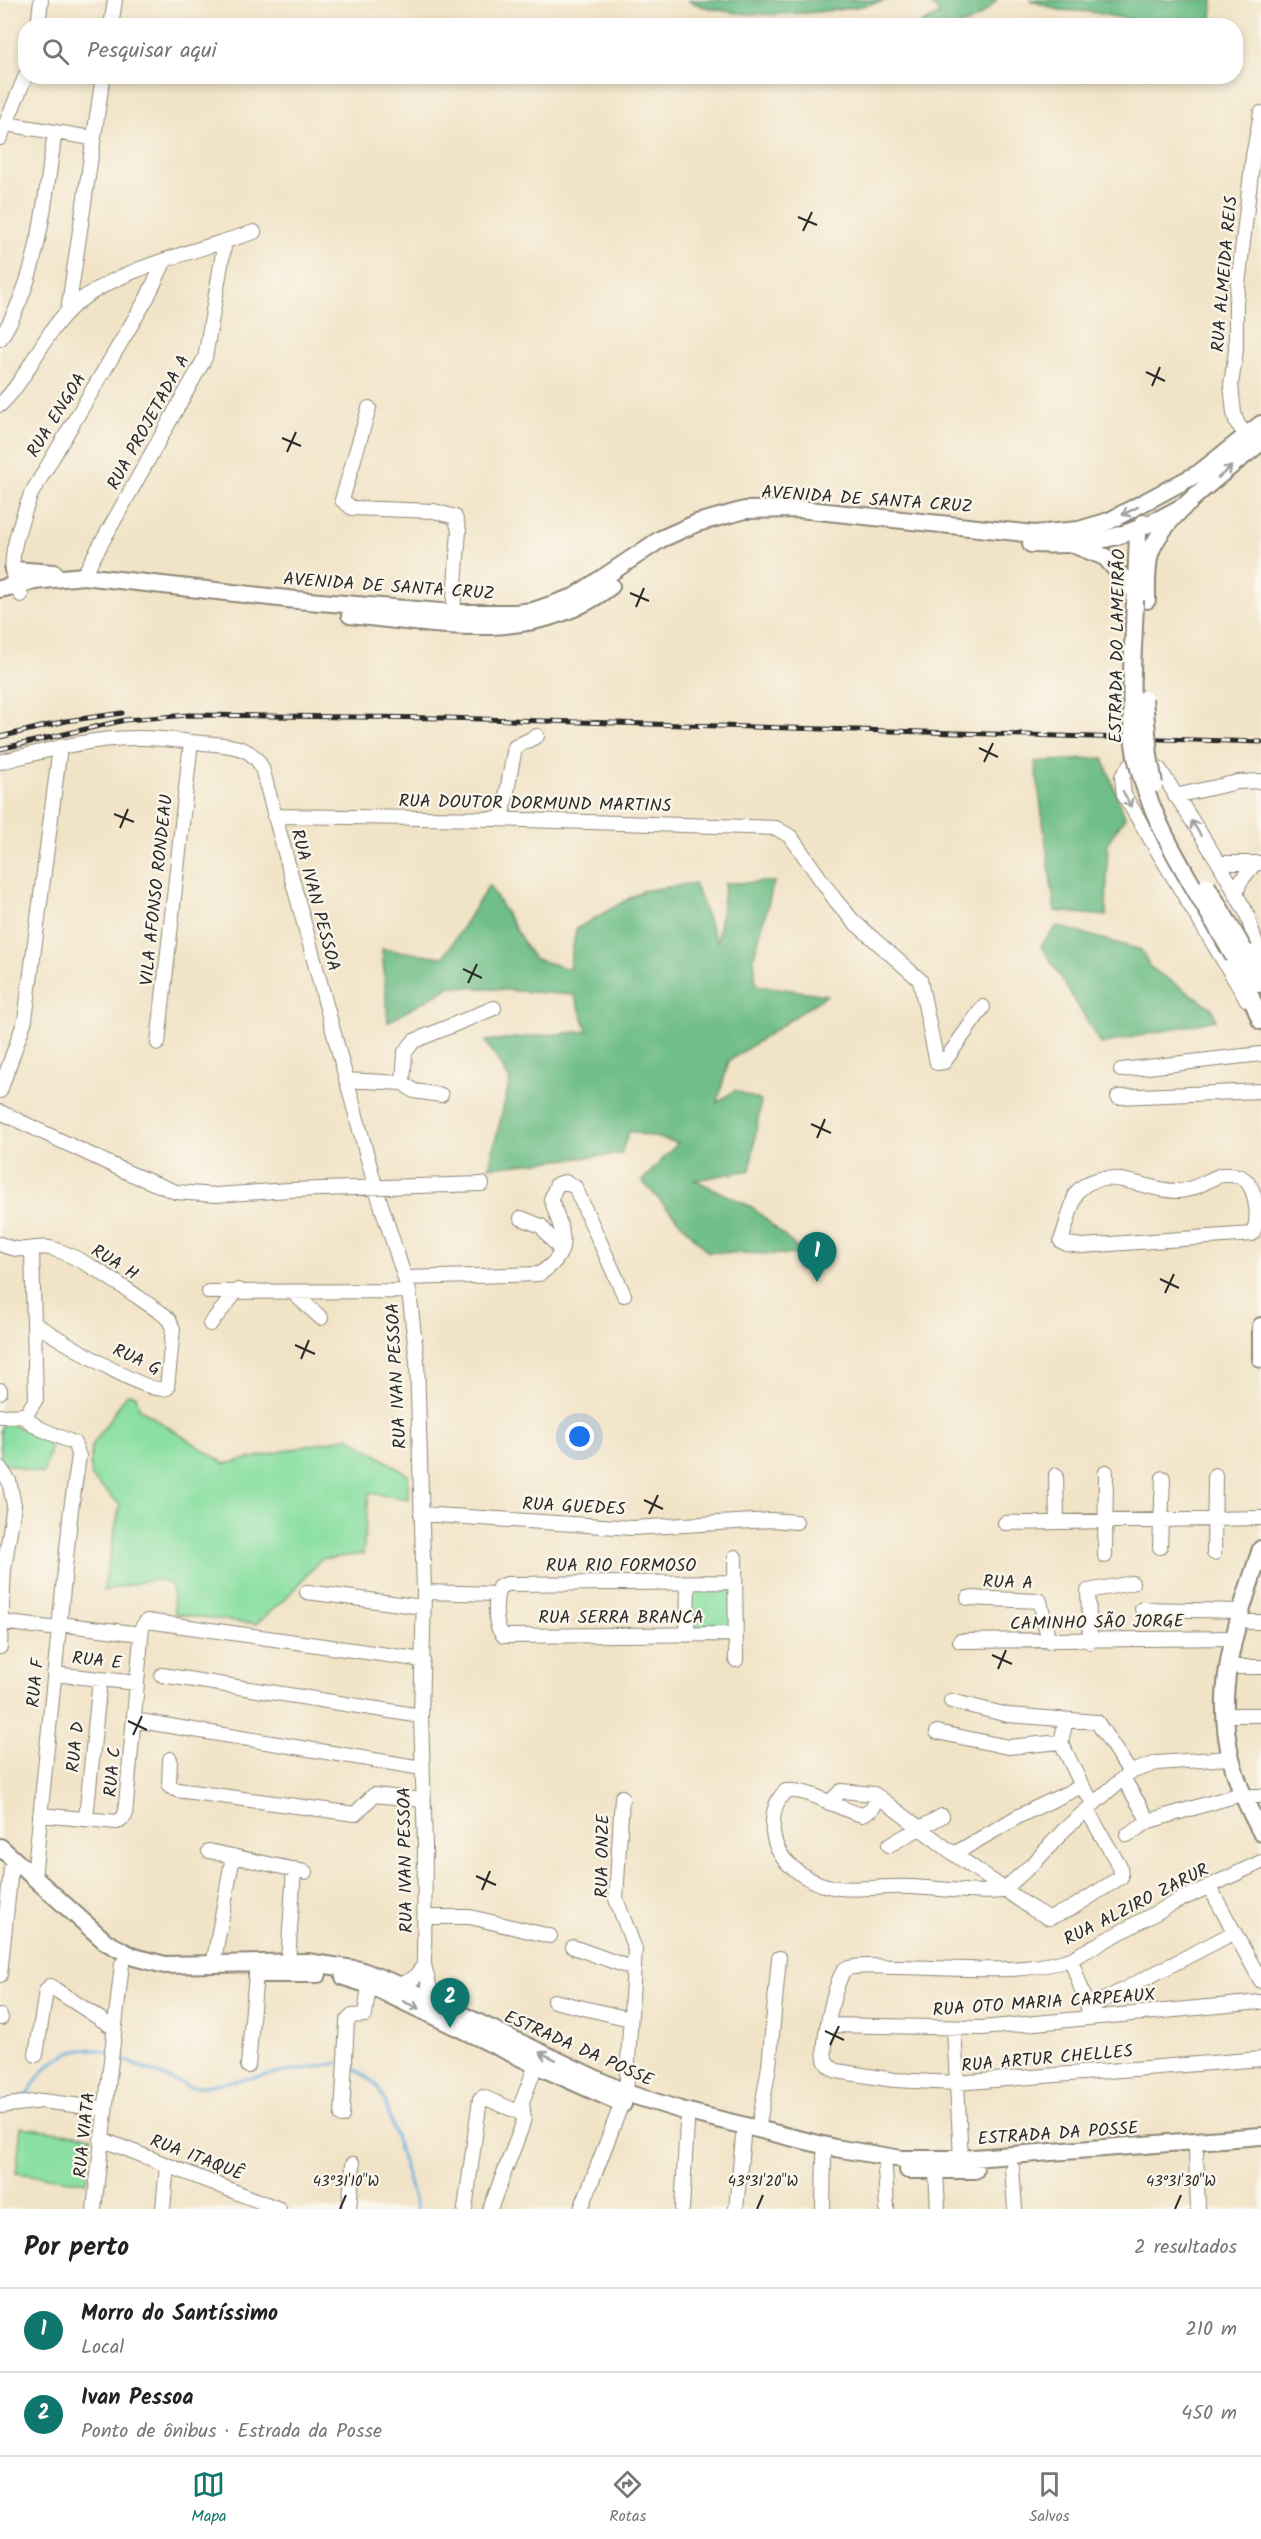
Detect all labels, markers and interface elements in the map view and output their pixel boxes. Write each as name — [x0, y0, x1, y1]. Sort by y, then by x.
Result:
search box — [18, 18, 1243, 84]
text: Pesquisar aqui — [87, 34, 217, 69]
icon: search — [39, 35, 72, 68]
street label: RUA ALMEIDA REIS — [1204, 194, 1247, 353]
street label: RUA PROJETADA A — [100, 350, 199, 496]
street label: RUA ENGOA — [20, 368, 95, 464]
one-way arrow — [1217, 466, 1233, 479]
street label: AVENIDA DE SANTA CRUZ — [760, 479, 973, 522]
one-way arrow — [1121, 506, 1139, 517]
street label: ESTRADA DO LAMEIRÃO — [1102, 549, 1135, 743]
street label: AVENIDA DE SANTA CRUZ — [282, 566, 495, 609]
street label: RUA DOUTOR DORMUND MARTINS — [398, 788, 672, 821]
one-way arrow — [1121, 790, 1133, 807]
street label: VILA AFONSO RONDEAU — [133, 793, 182, 987]
one-way arrow — [1190, 820, 1202, 837]
street label: RUA IVAN PESSOA — [282, 826, 348, 975]
pin: 1 — [798, 1232, 836, 1282]
street label: RUA H — [85, 1237, 144, 1289]
street label: RUA IVAN PESSOA — [379, 1302, 416, 1450]
street label: RUA G — [107, 1337, 165, 1384]
your location — [565, 1422, 594, 1451]
street label: RUA GUEDES — [522, 1490, 627, 1525]
street label: RUA RIO FORMOSO — [546, 1552, 696, 1581]
street label: RUA A — [982, 1568, 1034, 1599]
street label: RUA SERRA BRANCA — [538, 1604, 704, 1633]
street label: CAMINHO SÃO JORGE — [1010, 1607, 1185, 1640]
street label: RUA E — [70, 1644, 124, 1679]
street label: RUA F — [20, 1656, 54, 1709]
street label: RUA D — [59, 1720, 94, 1774]
street label: RUA C — [97, 1746, 130, 1798]
street label: RUA IVAN PESSOA — [391, 1787, 422, 1933]
street label: RUA ONZE — [588, 1813, 619, 1898]
street label: RUA ALZIRO ZARUR — [1059, 1856, 1214, 1954]
pin: 2 — [430, 1978, 470, 2028]
street label: RUA OTO MARIA CARPEAUX — [932, 1981, 1157, 2026]
one-way arrow — [401, 1999, 419, 2011]
street label: ESTRADA DA POSSE — [499, 2003, 658, 2096]
street label: RUA ARTUR CHELLES — [960, 2038, 1135, 2081]
one-way arrow — [539, 2050, 557, 2062]
street label: RUA VIATA — [67, 2091, 104, 2179]
street label: ESTRADA DA POSSE — [977, 2114, 1140, 2155]
street label: RUA ITAQUÊ — [145, 2127, 248, 2190]
text: 43°31'10"W — [313, 2170, 379, 2194]
text: 43°31'20"W — [728, 2170, 798, 2194]
text: 43°31'30"W — [1146, 2170, 1216, 2194]
text: Por perto — [24, 2227, 129, 2269]
text: 2 resultados — [1134, 2232, 1237, 2264]
text: Morro do Santíssimo — [81, 2297, 278, 2332]
text: 1 — [40, 2314, 47, 2346]
text: 210 m — [1185, 2314, 1237, 2346]
text: Local — [81, 2332, 124, 2364]
text: Ivan Pessoa — [81, 2381, 194, 2416]
text: 2 — [38, 2398, 49, 2430]
text: 450 m — [1181, 2398, 1237, 2430]
text: Ponto de ônibus · Estrada da Posse — [81, 2416, 382, 2448]
tab: Mapa — [191, 2468, 227, 2529]
tab: Rotas — [609, 2468, 646, 2529]
tab: Salvos — [1029, 2468, 1070, 2529]

